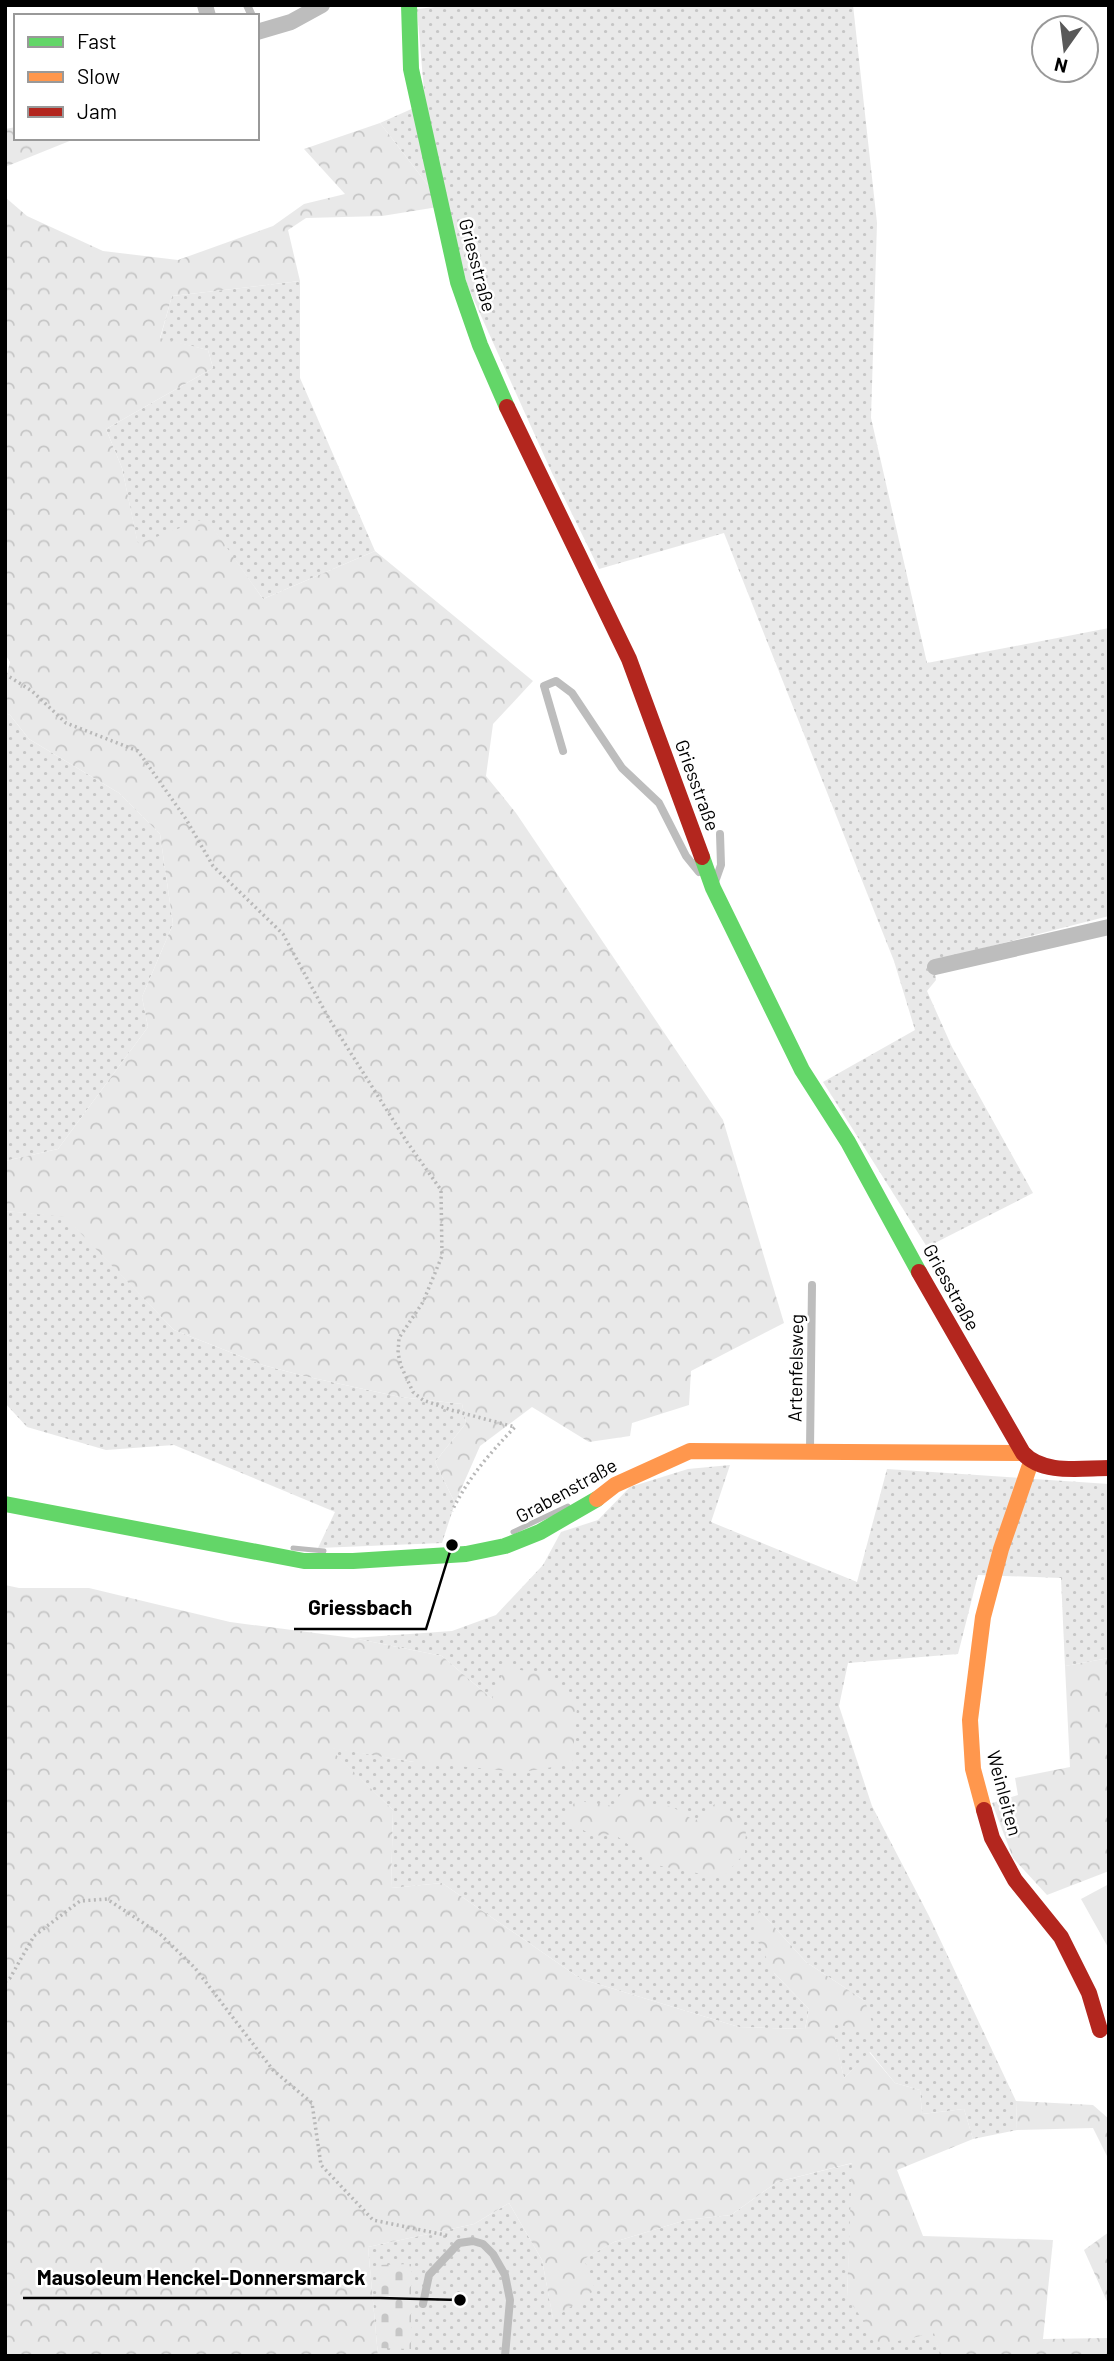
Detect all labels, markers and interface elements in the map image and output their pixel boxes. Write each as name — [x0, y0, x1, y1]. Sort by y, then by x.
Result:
legend — [14, 14, 259, 140]
north arrow — [1030, 14, 1100, 84]
text: Fast — [77, 28, 117, 53]
text: N — [1052, 53, 1070, 79]
text: Slow — [77, 63, 120, 88]
text: Jam — [77, 98, 117, 123]
street label: Griesstraße — [455, 216, 501, 314]
street label: Griesstraße — [671, 736, 725, 834]
street label: Griesstraße — [919, 1240, 985, 1334]
street label: Artenfelsweg — [783, 1314, 807, 1422]
street label: Grabenstraße — [511, 1453, 621, 1527]
callout: Griessbach — [294, 1587, 426, 1629]
text: Griessbach — [308, 1594, 412, 1619]
street label: Weinleiten — [983, 1748, 1027, 1838]
callout: Mausoleum Henckel-Donnersmarck — [23, 2256, 380, 2298]
text: Mausoleum Henckel-Donnersmarck — [37, 2264, 365, 2289]

